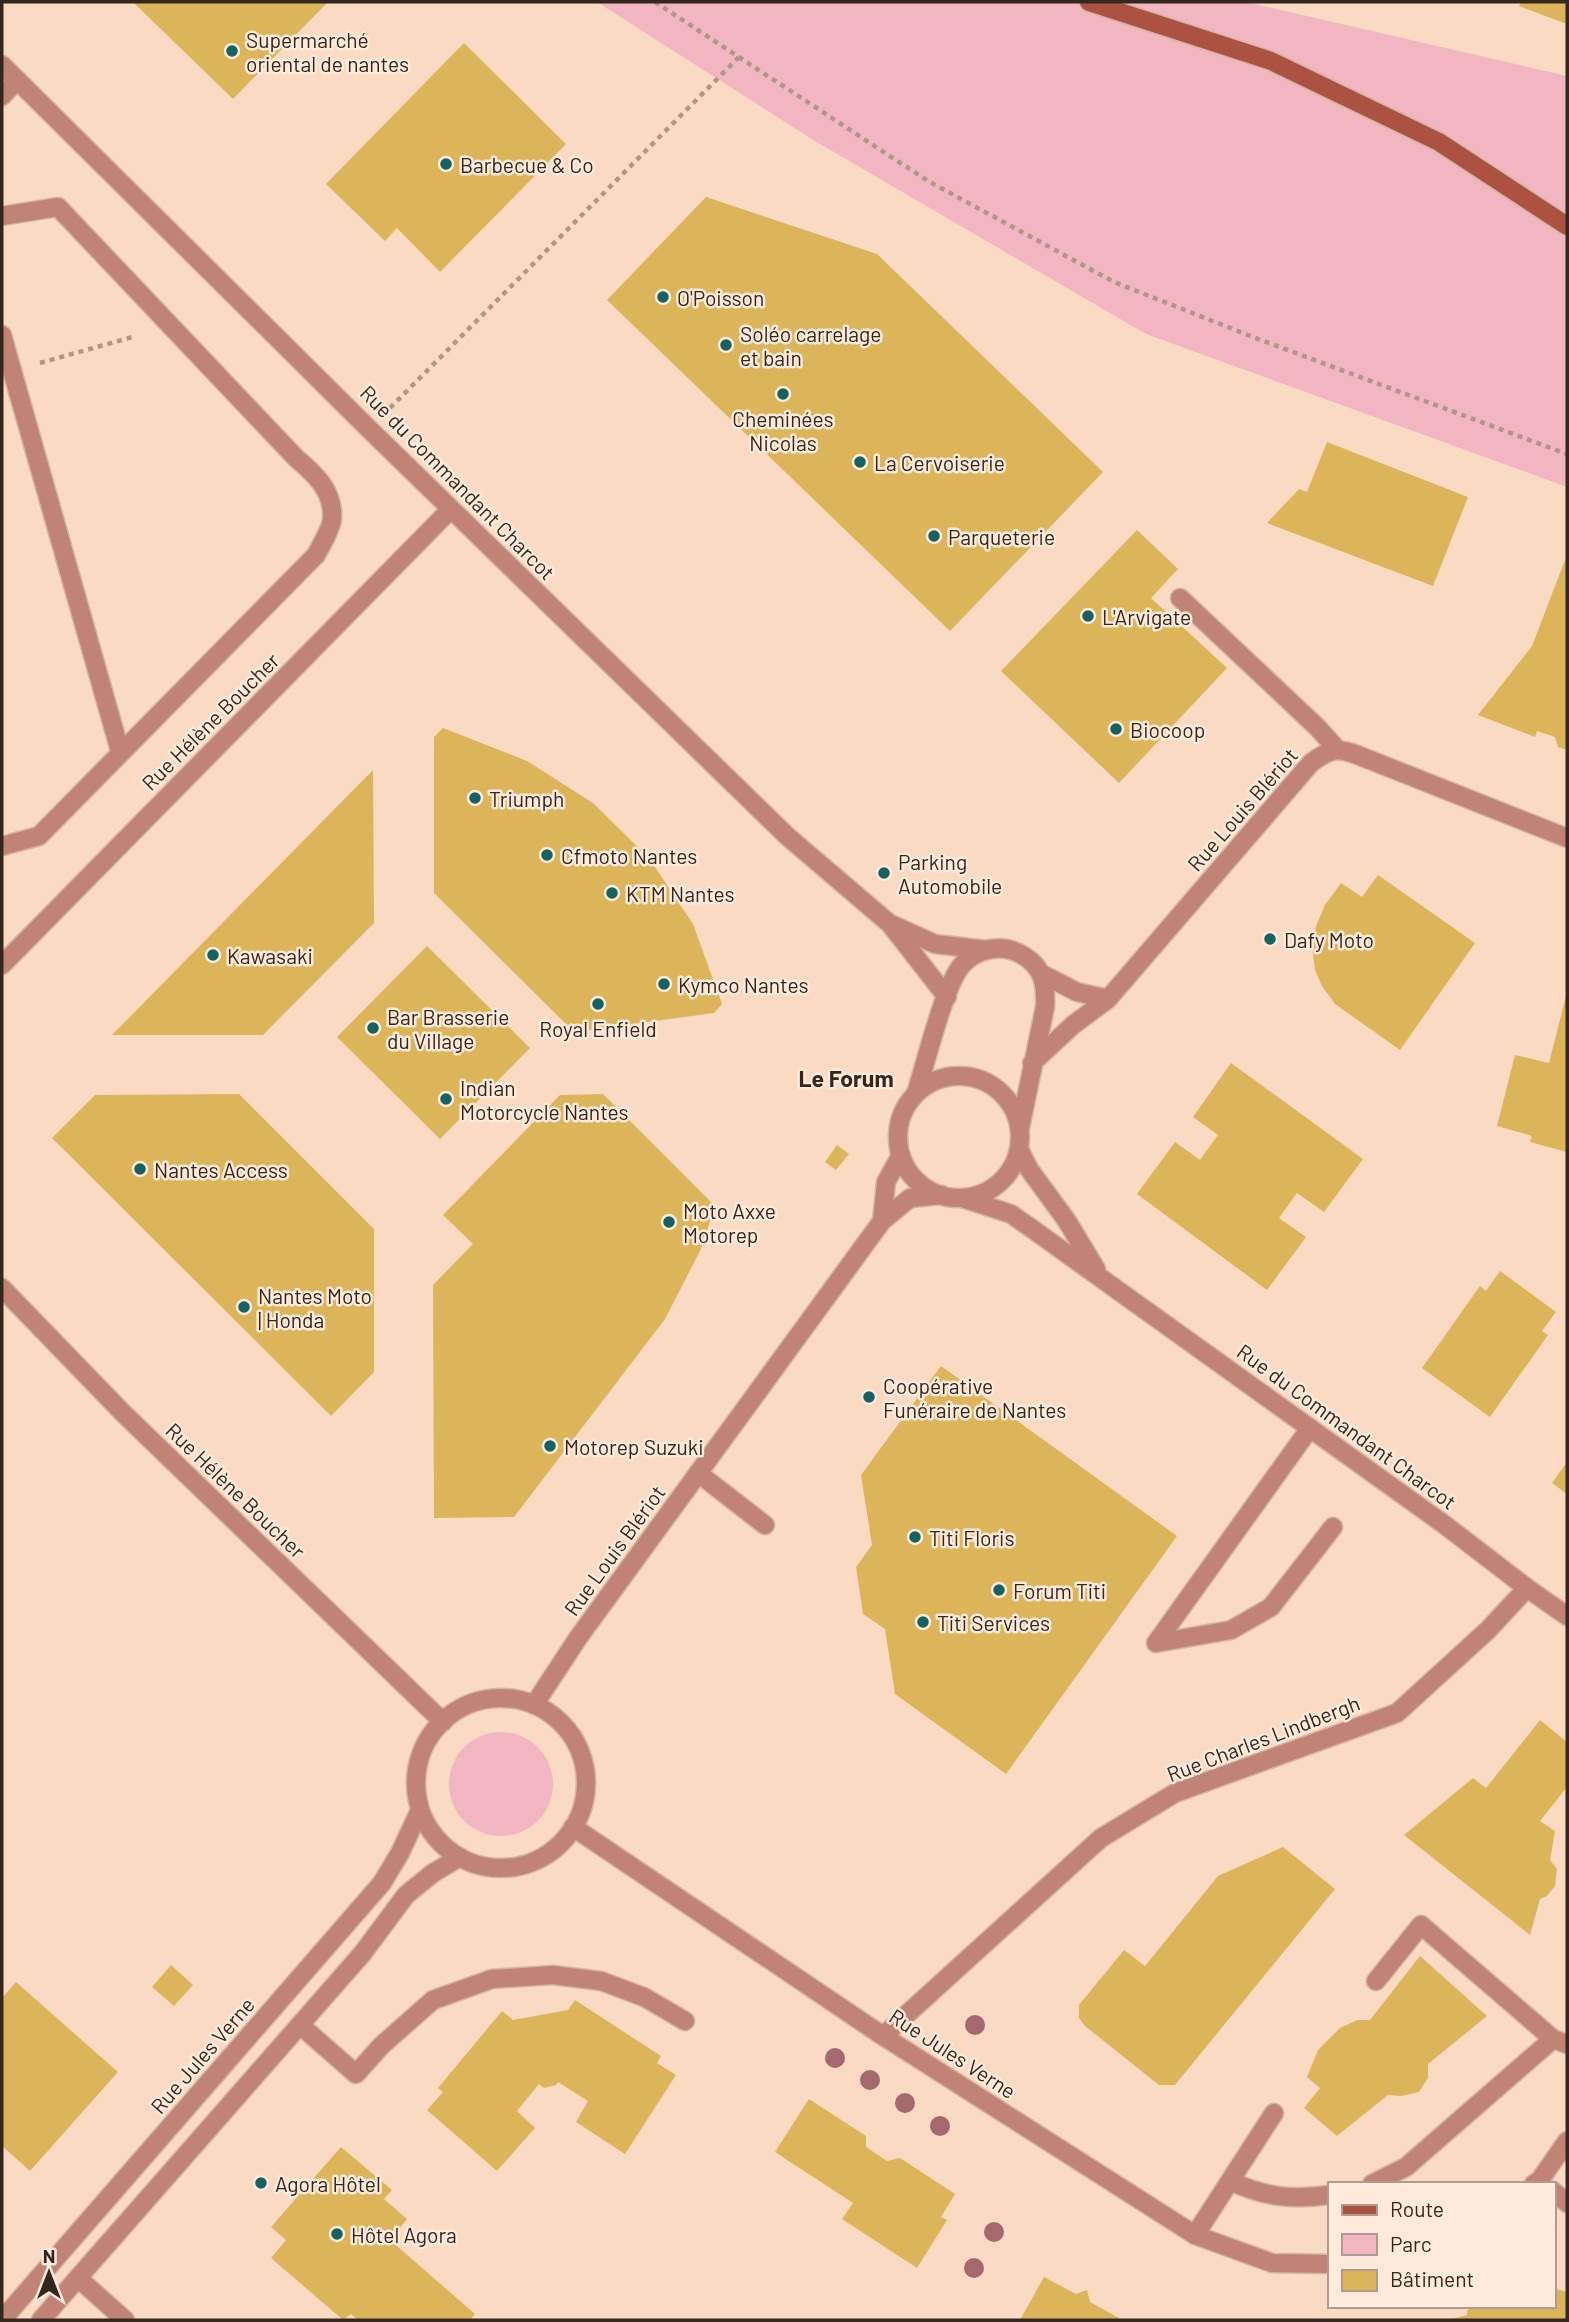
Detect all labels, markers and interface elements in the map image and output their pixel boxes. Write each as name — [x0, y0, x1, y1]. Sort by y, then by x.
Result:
place label: Supermarché oriental de nantes — [246, 27, 409, 76]
marker: Supermarché oriental de nantes — [224, 43, 240, 59]
place label: Barbecue & Co — [460, 152, 594, 177]
marker: Barbecue & Co — [438, 156, 454, 172]
place label: O'Poisson — [677, 285, 764, 310]
marker: O'Poisson — [655, 289, 671, 305]
place label: Soléo carrelage et bain — [740, 321, 881, 370]
marker: Soléo carrelage et bain — [718, 337, 734, 353]
street label: Rue du Commandant Charcot — [356, 380, 560, 584]
marker: Cheminées Nicolas — [775, 386, 791, 402]
place label: Cheminées Nicolas — [732, 406, 834, 455]
place label: La Cervoiserie — [874, 450, 1005, 475]
marker: La Cervoiserie — [852, 454, 868, 470]
place label: Parqueterie — [948, 524, 1055, 549]
marker: Parqueterie — [926, 528, 942, 544]
place label: L'Arvigate — [1102, 604, 1191, 629]
marker: L'Arvigate — [1080, 608, 1096, 624]
street label: Rue Hélène Boucher — [136, 647, 284, 795]
place label: Biocoop — [1130, 717, 1205, 742]
marker: Biocoop — [1108, 721, 1124, 737]
street label: Rue Louis Blériot — [1182, 742, 1302, 876]
place label: Triumph — [489, 786, 564, 811]
marker: Triumph — [467, 790, 483, 806]
place label: Cfmoto Nantes — [561, 843, 697, 868]
marker: Cfmoto Nantes — [539, 847, 555, 863]
place label: Parking Automobile — [898, 849, 1002, 898]
marker: Parking Automobile — [876, 865, 892, 881]
place label: KTM Nantes — [626, 881, 735, 906]
marker: KTM Nantes — [604, 885, 620, 901]
place label: Dafy Moto — [1284, 927, 1374, 952]
marker: Dafy Moto — [1262, 931, 1278, 947]
place label: Kawasaki — [227, 943, 313, 968]
marker: Kawasaki — [205, 947, 221, 963]
place label: Kymco Nantes — [678, 972, 809, 997]
marker: Kymco Nantes — [656, 976, 672, 992]
marker: Royal Enfield — [590, 996, 606, 1012]
place label: Bar Brasserie du Village — [387, 1004, 509, 1053]
place label: Royal Enfield — [539, 1016, 657, 1041]
marker: Bar Brasserie du Village — [365, 1020, 381, 1036]
district label: Le Forum — [798, 1064, 894, 1092]
place label: Indian Motorcycle Nantes — [460, 1075, 629, 1124]
marker: Indian Motorcycle Nantes — [438, 1091, 454, 1107]
place label: Nantes Access — [154, 1157, 288, 1182]
marker: Nantes Access — [132, 1161, 148, 1177]
place label: Moto Axxe Motorep — [683, 1198, 776, 1247]
marker: Moto Axxe Motorep — [661, 1214, 677, 1230]
place label: Nantes Moto | Honda — [258, 1283, 372, 1332]
marker: Nantes Moto | Honda — [236, 1299, 252, 1315]
street label: Rue du Commandant Charcot — [1233, 1338, 1461, 1514]
place label: Coopérative Funéraire de Nantes — [883, 1373, 1066, 1422]
marker: Coopérative Funéraire de Nantes — [861, 1389, 877, 1405]
street label: Rue Hélène Boucher — [161, 1417, 311, 1563]
place label: Motorep Suzuki — [564, 1434, 704, 1459]
marker: Motorep Suzuki — [542, 1438, 558, 1454]
street label: Rue Louis Blériot — [558, 1480, 670, 1620]
place label: Titi Floris — [929, 1525, 1015, 1550]
marker: Titi Floris — [907, 1529, 923, 1545]
place label: Forum Titi — [1013, 1578, 1106, 1603]
marker: Forum Titi — [991, 1582, 1007, 1598]
place label: Titi Services — [937, 1610, 1050, 1635]
marker: Titi Services — [915, 1614, 931, 1630]
street label: Rue Charles Lindbergh — [1163, 1690, 1363, 1786]
street label: Rue Jules Verne — [145, 1992, 259, 2118]
street label: Rue Jules Verne — [885, 2003, 1021, 2103]
place label: Agora Hôtel — [275, 2171, 381, 2196]
marker: Agora Hôtel — [253, 2175, 269, 2191]
legend — [1328, 2182, 1555, 2308]
text: Route — [1390, 2196, 1444, 2221]
place label: Hôtel Agora — [351, 2222, 457, 2247]
marker: Hôtel Agora — [329, 2226, 345, 2242]
text: Parc — [1390, 2231, 1432, 2256]
north arrow — [14, 2238, 84, 2308]
text: N — [43, 2244, 55, 2267]
text: Bâtiment — [1390, 2266, 1474, 2291]

